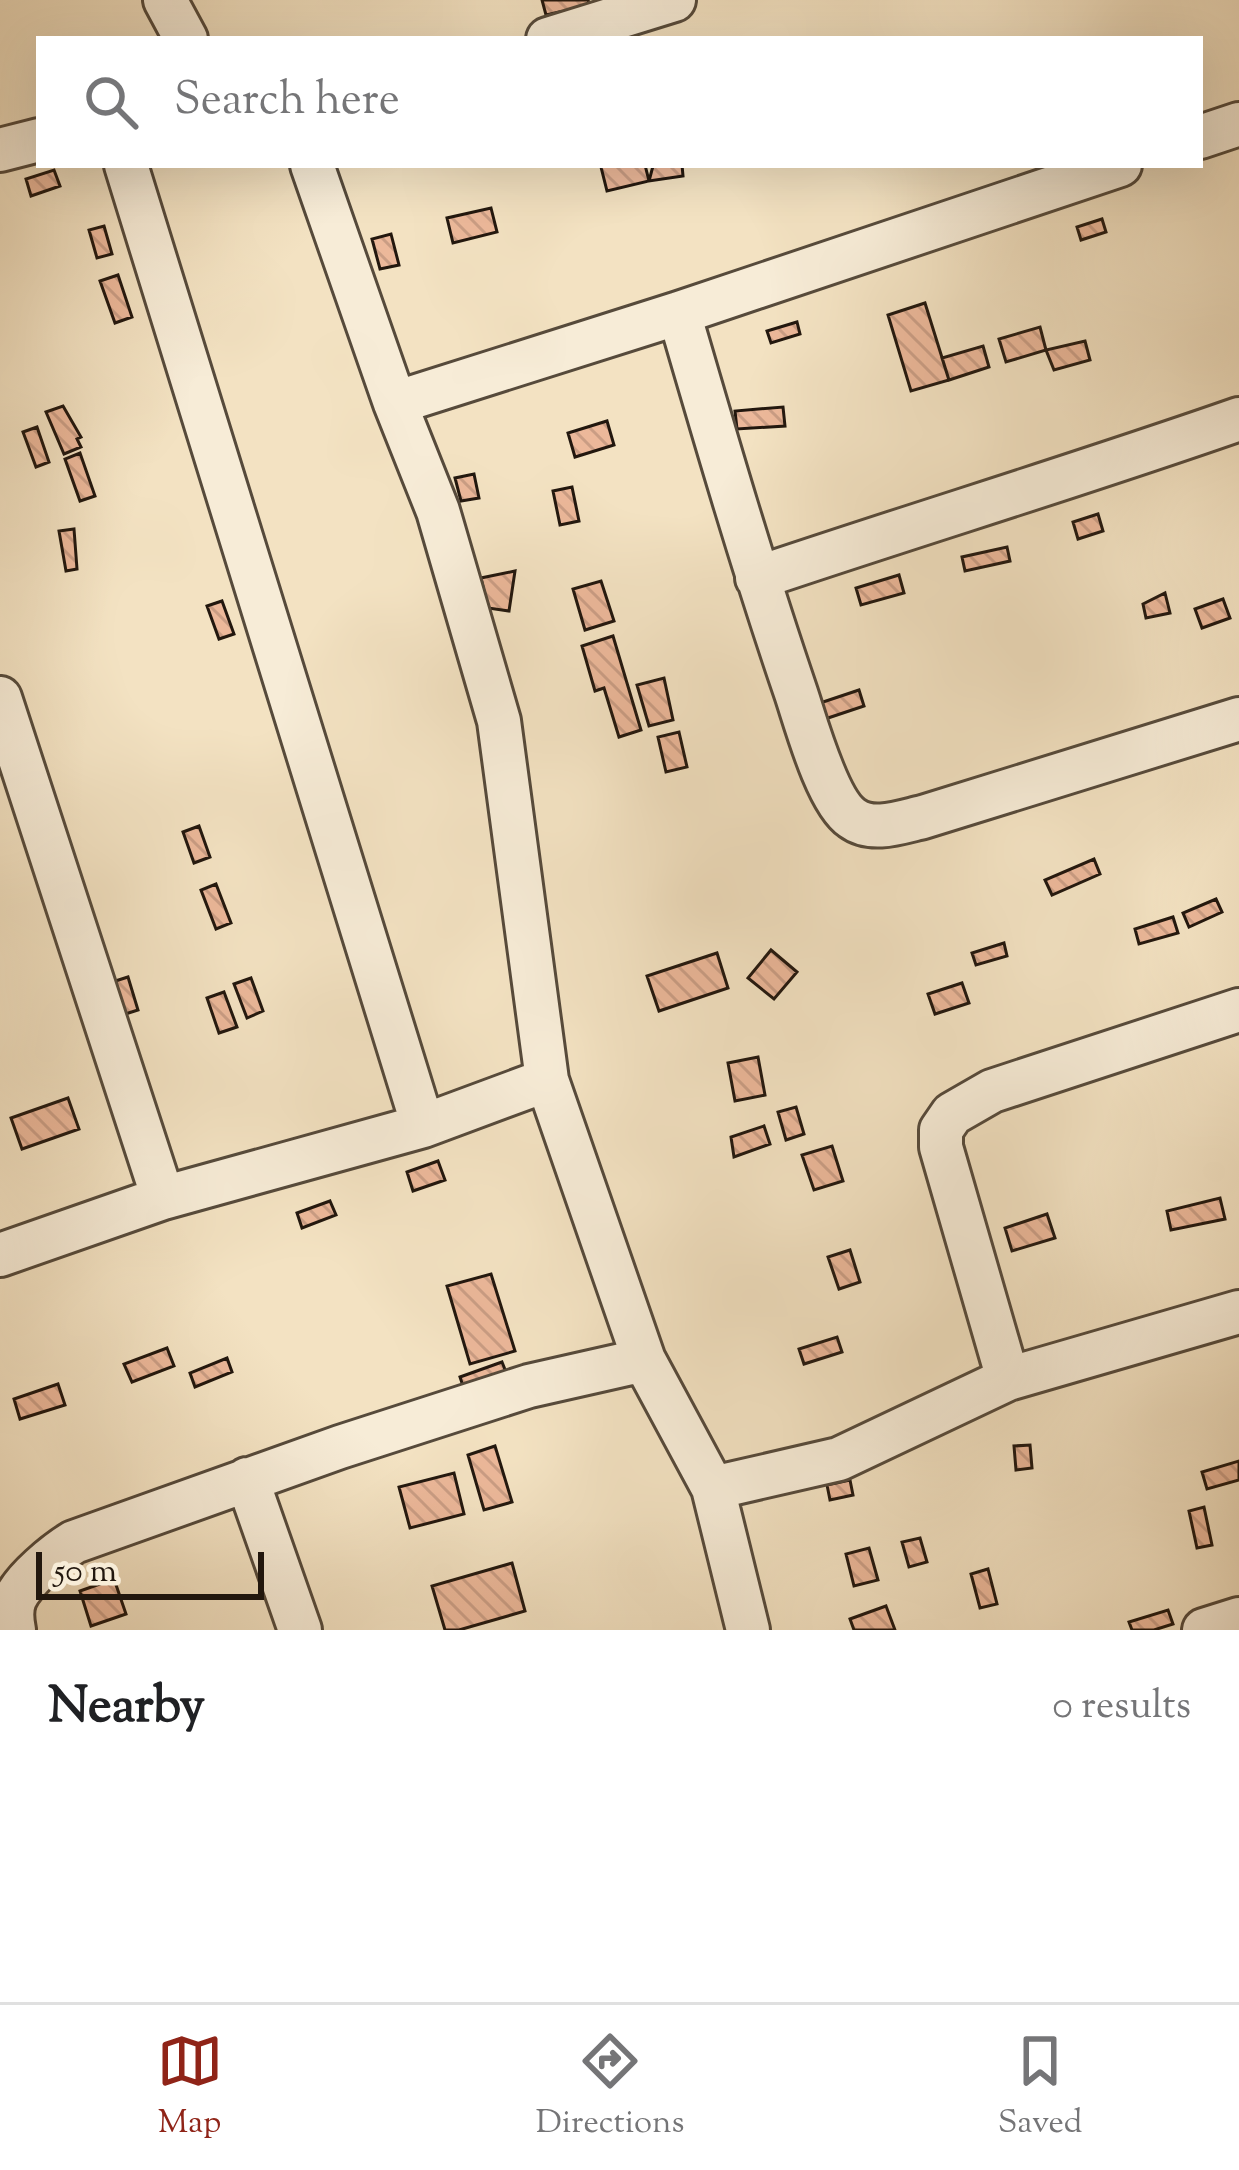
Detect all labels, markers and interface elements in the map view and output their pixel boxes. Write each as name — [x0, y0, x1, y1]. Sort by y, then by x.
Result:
search box — [36, 36, 1203, 168]
icon: search — [78, 69, 144, 135]
text: Search here — [174, 70, 400, 135]
scale bar — [36, 1546, 264, 1599]
text: 50 m — [54, 1549, 117, 1597]
text: Nearby — [48, 1672, 205, 1745]
text: 0 results — [1052, 1680, 1191, 1736]
tab: Map — [157, 2028, 223, 2148]
tab: Directions — [536, 2028, 685, 2148]
tab: Saved — [998, 2028, 1082, 2148]

